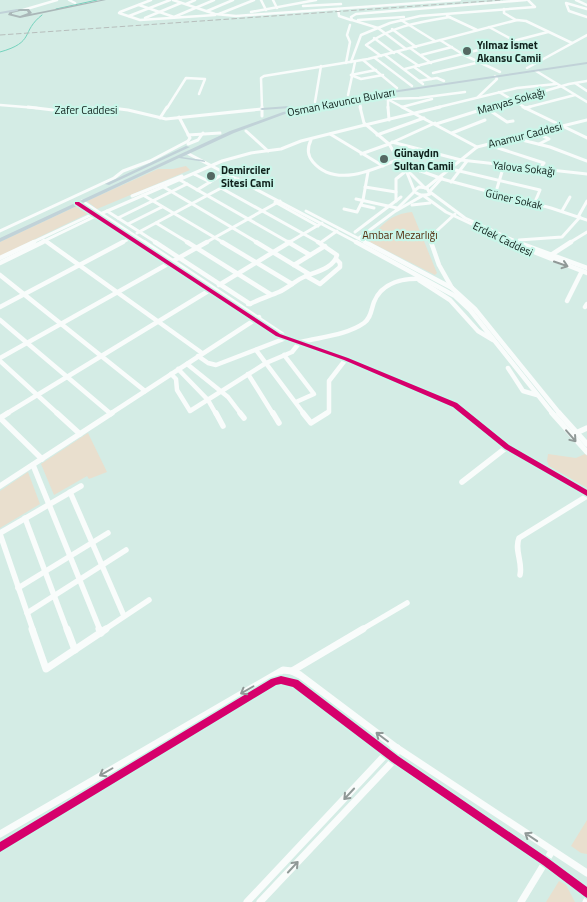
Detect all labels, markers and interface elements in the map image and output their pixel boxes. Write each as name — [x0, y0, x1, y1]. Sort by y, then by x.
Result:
place label: Yılmaz İsmet Akansu Camii — [477, 37, 541, 66]
marker: Yılmaz İsmet Akansu Camii — [461, 45, 473, 57]
street label: Osman Kavuncu Bulvarı — [286, 84, 396, 120]
street label: Manyas Sokağı — [475, 84, 547, 118]
street label: Zafer Caddesi — [55, 102, 117, 118]
street label: Anamur Caddesi — [486, 118, 564, 152]
place label: Günaydın Sultan Camii — [394, 145, 454, 174]
marker: Günaydın Sultan Camii — [378, 153, 390, 165]
street label: Yalova Sokağı — [492, 157, 556, 179]
place label: Demirciler Sitesi Cami — [221, 162, 274, 191]
marker: Demirciler Sitesi Cami — [205, 170, 217, 182]
street label: Güner Sokak — [484, 185, 545, 213]
street label: Erdek Caddesi — [470, 218, 536, 260]
park label: Ambar Mezarlığı — [362, 227, 438, 243]
one-way arrow — [553, 260, 569, 269]
one-way arrow — [566, 430, 577, 443]
one-way arrow — [240, 685, 254, 695]
one-way arrow — [375, 732, 389, 742]
one-way arrow — [100, 767, 114, 777]
one-way arrow — [343, 787, 355, 800]
one-way arrow — [525, 832, 539, 842]
one-way arrow — [287, 860, 299, 873]

